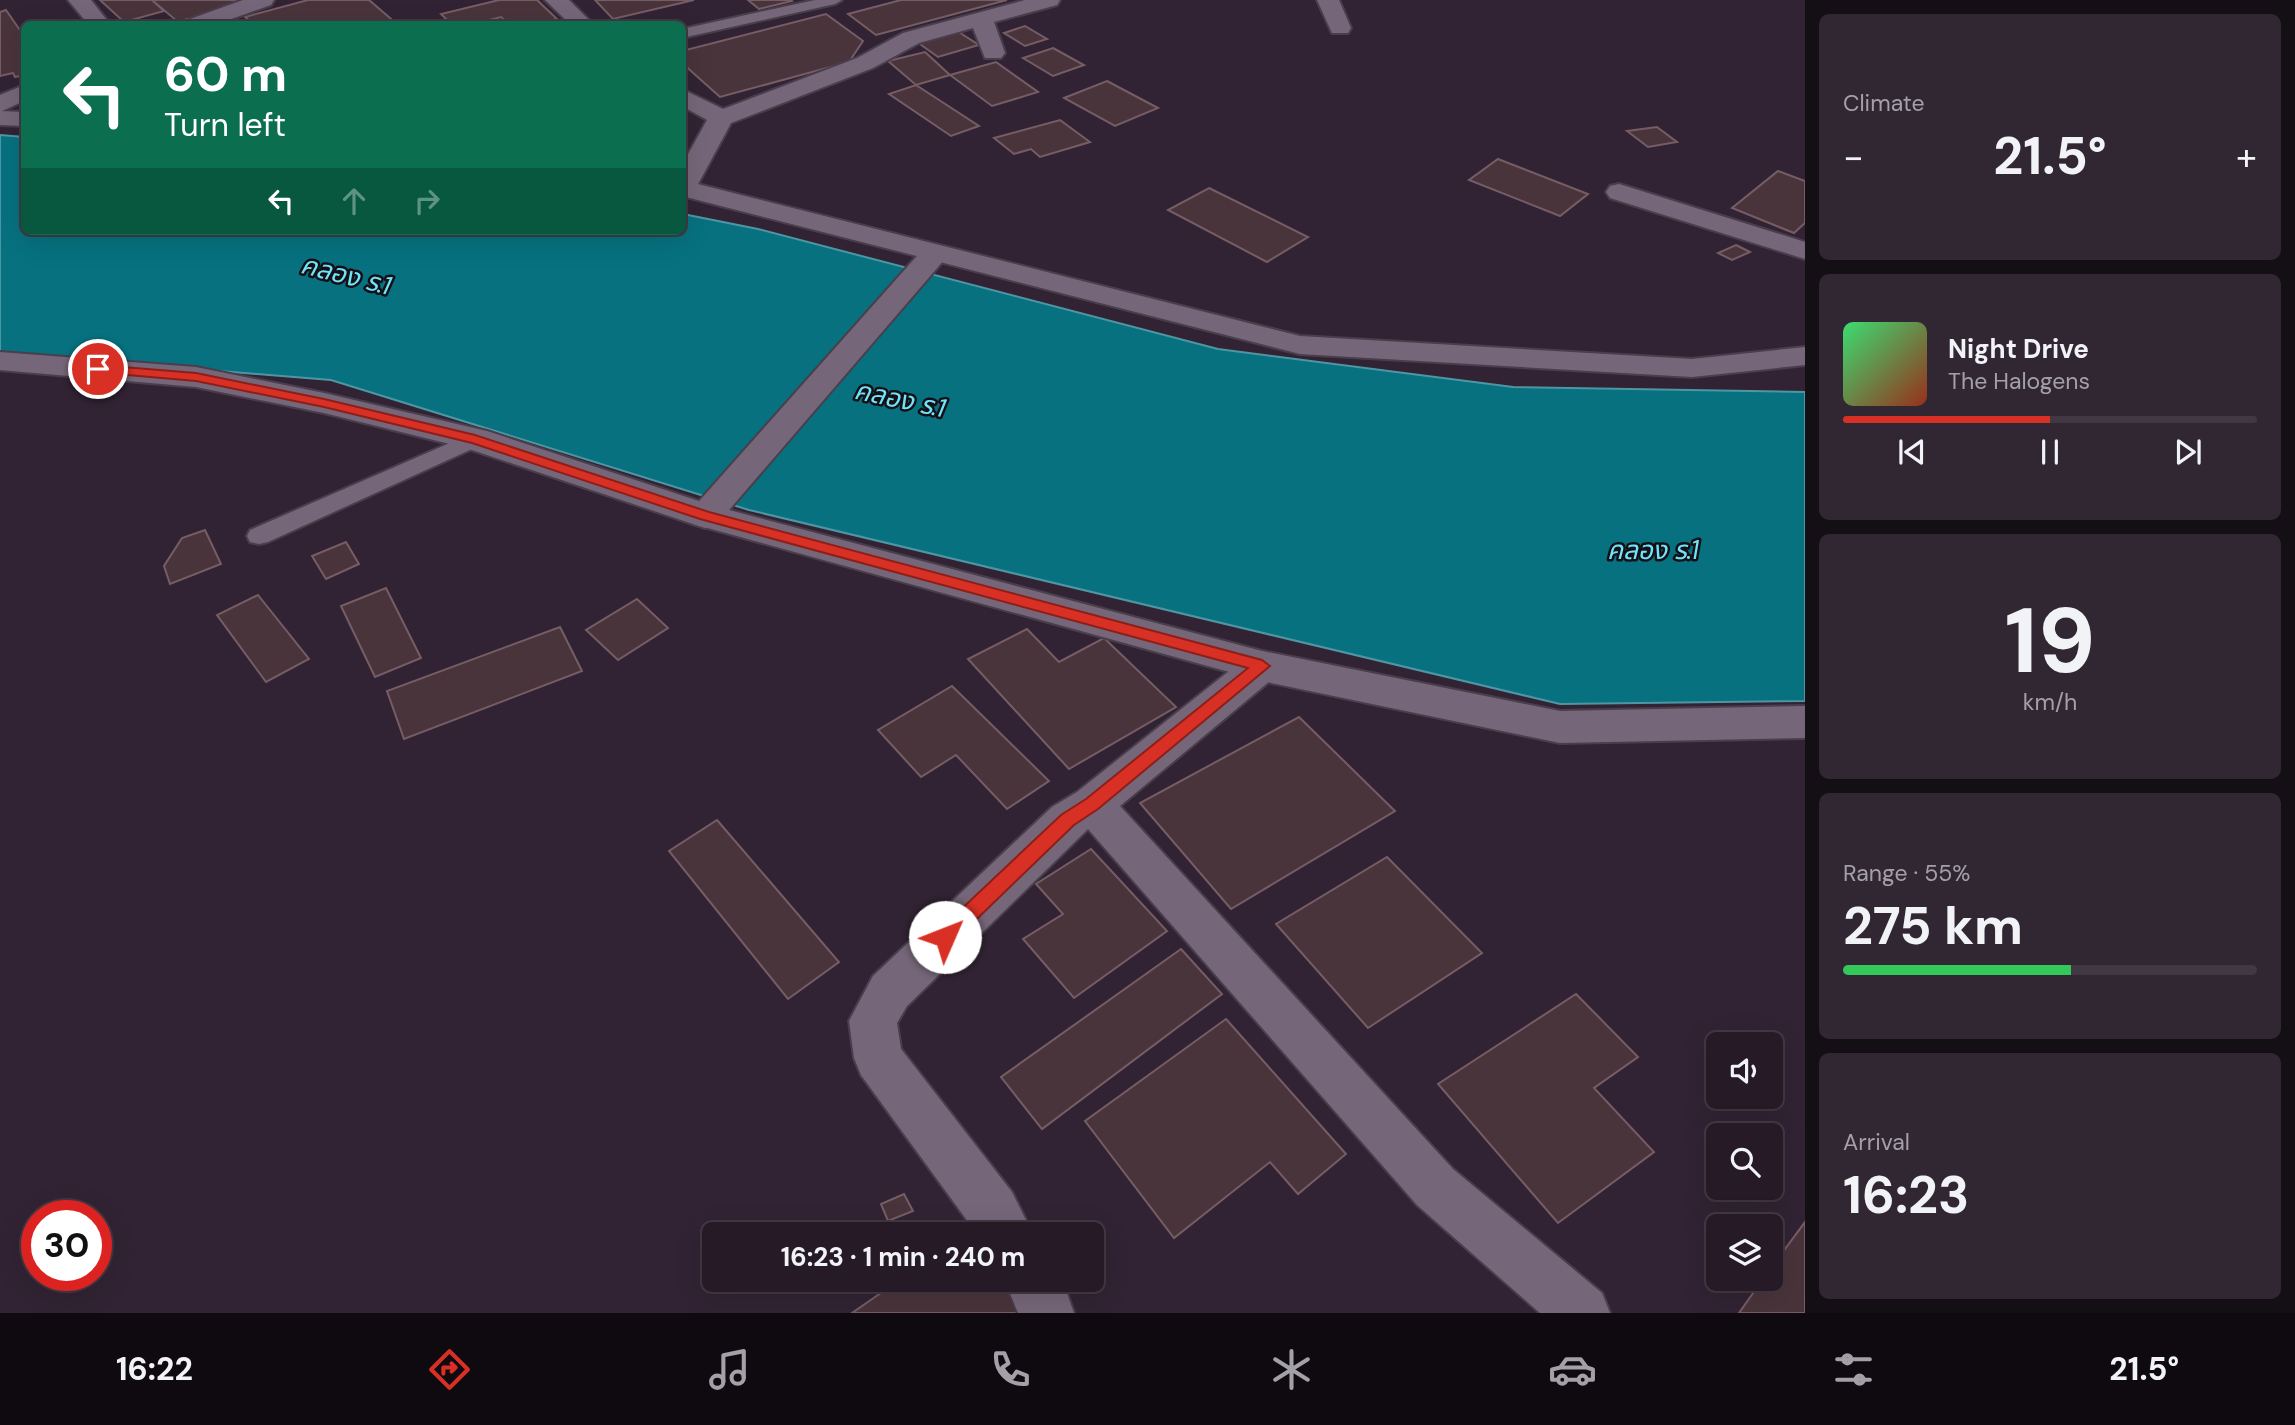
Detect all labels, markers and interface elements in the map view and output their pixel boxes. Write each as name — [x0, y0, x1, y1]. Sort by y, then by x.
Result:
text: 60 m — [164, 42, 287, 106]
icon: left — [49, 49, 140, 140]
text: Climate — [1843, 88, 1925, 118]
text: Turn left — [164, 104, 286, 146]
text: 21.5° — [1993, 122, 2107, 190]
text: − — [1843, 132, 1864, 182]
text: + — [2236, 132, 2257, 182]
icon: left — [262, 182, 300, 220]
icon: ahead — [335, 182, 373, 220]
icon: right — [408, 182, 446, 220]
water label: คลอง ร.1 — [297, 247, 396, 303]
text: Night Drive — [1948, 332, 2089, 366]
pin — [68, 339, 128, 399]
icon: arrive — [79, 350, 117, 388]
text: The Halogens — [1948, 366, 2090, 396]
water label: คลอง ร.1 — [851, 373, 949, 425]
icon: previous — [1893, 433, 1931, 471]
icon: pause — [2031, 433, 2069, 471]
icon: next — [2169, 433, 2207, 471]
water label: คลอง ร.1 — [1607, 533, 1700, 567]
text: 19 — [2005, 582, 2095, 700]
text: km/h — [2023, 687, 2077, 717]
text: Range · 55% — [1843, 858, 1970, 888]
text: 275 km — [1843, 892, 2023, 960]
position arrow — [908, 900, 982, 974]
map controls — [1706, 1032, 1783, 1291]
button: sound — [1706, 1032, 1783, 1109]
button: search — [1706, 1123, 1783, 1200]
text: Arrival — [1843, 1127, 1910, 1157]
text: 16:23 — [1843, 1161, 1969, 1229]
speed limit sign: 30 — [21, 1200, 112, 1291]
button: layers — [1706, 1214, 1783, 1291]
text: 16:23 · 1 min · 240 m — [781, 1240, 1025, 1274]
icon: directions — [425, 1345, 474, 1394]
icon: music — [705, 1345, 754, 1394]
icon: phone — [986, 1345, 1035, 1394]
icon: climate — [1267, 1345, 1316, 1394]
icon: car — [1548, 1345, 1597, 1394]
icon: filters — [1829, 1345, 1878, 1394]
text: 16:22 — [116, 1348, 193, 1390]
text: 21.5° — [2109, 1348, 2179, 1390]

